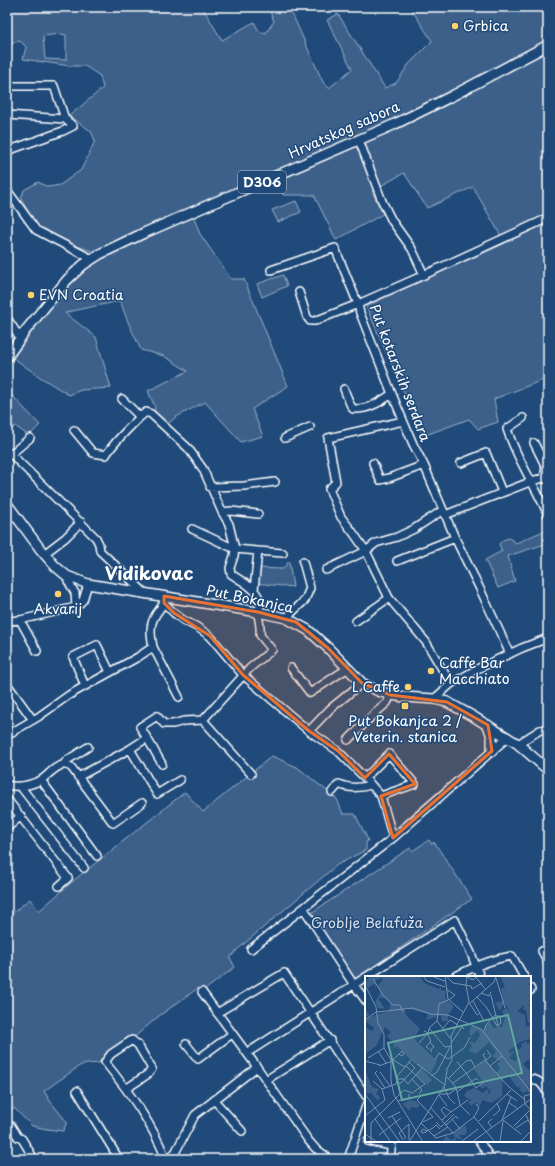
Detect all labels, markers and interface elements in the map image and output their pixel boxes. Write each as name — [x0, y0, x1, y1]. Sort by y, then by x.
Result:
place label: Grbica — [463, 15, 509, 36]
marker: Grbica — [450, 21, 460, 31]
street label: Hrvatskog sabora — [285, 95, 403, 164]
road number: D306 — [238, 171, 286, 193]
place label: EVN Croatia — [39, 284, 124, 305]
marker: EVN Croatia — [26, 290, 36, 300]
street label: Put kotarskih serdara — [365, 301, 436, 445]
district label: Vidikovac — [105, 559, 193, 586]
street label: Put Bokanjca — [205, 579, 296, 618]
marker: Akvarij — [53, 589, 63, 599]
place label: Akvarij — [34, 598, 82, 619]
place label: Caffe Bar Macchiato — [439, 652, 510, 689]
marker: Caffe Bar Macchiato — [426, 666, 436, 676]
place label: L Caffe — [352, 676, 400, 697]
marker: L Caffe — [403, 682, 413, 692]
marker: Put Bokanjca 2 / Veterin. stanica — [400, 701, 410, 711]
place label: Put Bokanjca 2 / Veterin. stanica — [348, 710, 462, 747]
park label: Groblje Belafuža — [311, 912, 423, 933]
inset map — [365, 976, 531, 1142]

